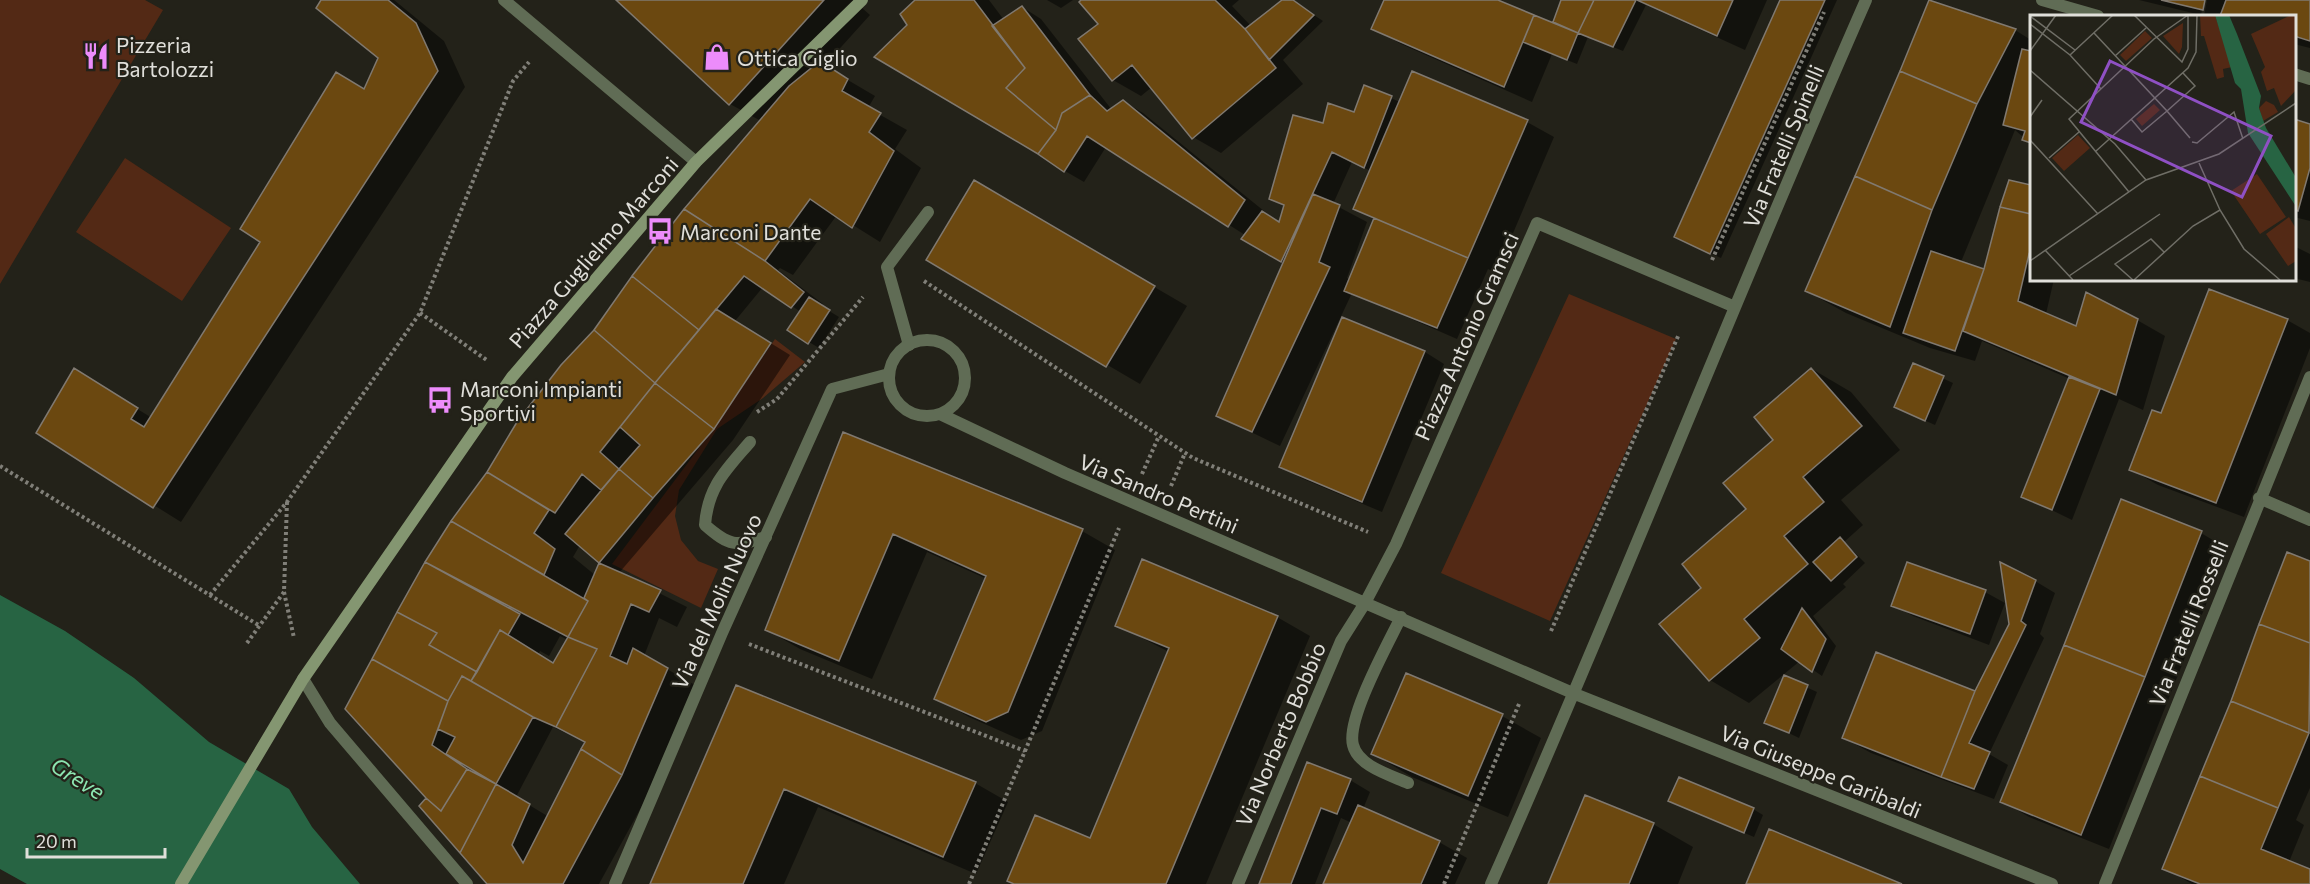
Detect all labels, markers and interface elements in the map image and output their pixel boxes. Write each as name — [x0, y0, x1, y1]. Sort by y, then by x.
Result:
inset map — [2030, 15, 2295, 280]
place label: Pizzeria Bartolozzi — [116, 32, 214, 81]
restaurant icon: Pizzeria Bartolozzi — [81, 41, 111, 71]
shop icon: Ottica Giglio — [702, 42, 732, 72]
place label: Ottica Giglio — [737, 45, 858, 70]
street label: Via Fratelli Spinelli — [1737, 61, 1829, 231]
street label: Piazza Guglielmo Marconi — [503, 151, 683, 353]
bus stop icon: Marconi Dante — [645, 216, 675, 246]
place label: Marconi Dante — [680, 219, 821, 244]
street label: Piazza Antonio Gramsci — [1409, 228, 1523, 444]
place label: Marconi Impianti Sportivi — [460, 376, 622, 425]
bus stop icon: Marconi Impianti Sportivi — [425, 385, 455, 415]
street label: Via Sandro Pertini — [1076, 448, 1242, 538]
street label: Via del Molin Nuovo — [666, 509, 766, 693]
street label: Via Fratelli Rosselli — [2143, 536, 2233, 710]
street label: Via Norberto Bobbio — [1230, 638, 1330, 830]
street label: Via Giuseppe Garibaldi — [1717, 719, 1925, 823]
water label: Greve — [46, 751, 110, 805]
scale bar — [27, 821, 165, 859]
text: 20 m — [36, 830, 77, 852]

